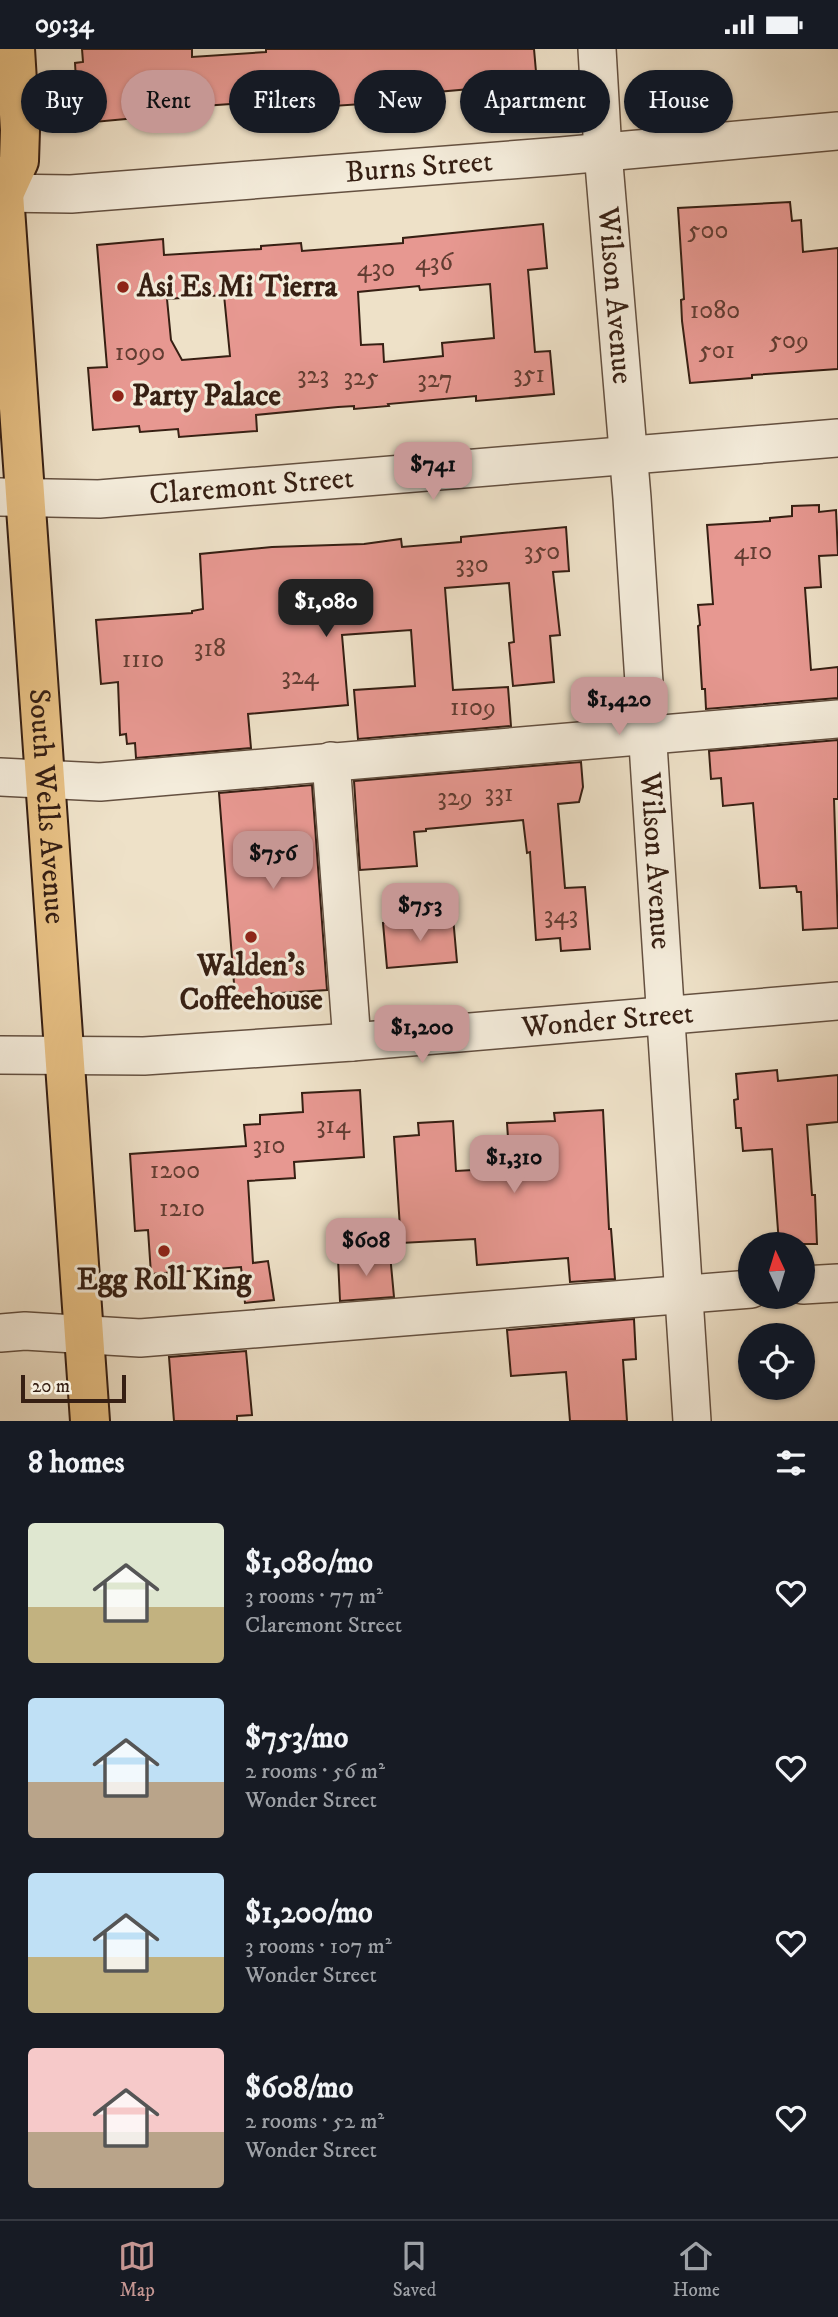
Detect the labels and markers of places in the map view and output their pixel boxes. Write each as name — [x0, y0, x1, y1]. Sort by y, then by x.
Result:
place label: Asi Es Mi Tierra — [136, 269, 339, 306]
marker: Asi Es Mi Tierra — [115, 279, 131, 295]
place label: Party Palace — [132, 378, 281, 415]
marker: Party Palace — [110, 388, 126, 404]
pin: $741 — [392, 442, 474, 502]
pin: $1,080 — [269, 579, 383, 639]
pin: $1,420 — [562, 677, 676, 737]
pin: $756 — [232, 831, 314, 891]
pin: $753 — [379, 883, 461, 943]
marker: Walden's Coffeehouse — [243, 929, 259, 945]
place label: Walden's Coffeehouse — [179, 948, 323, 1019]
pin: $1,200 — [365, 1005, 479, 1065]
pin: $1,310 — [457, 1135, 571, 1195]
pin: $608 — [325, 1219, 407, 1278]
marker: Egg Roll King — [156, 1243, 172, 1259]
place label: Egg Roll King — [77, 1262, 253, 1299]

